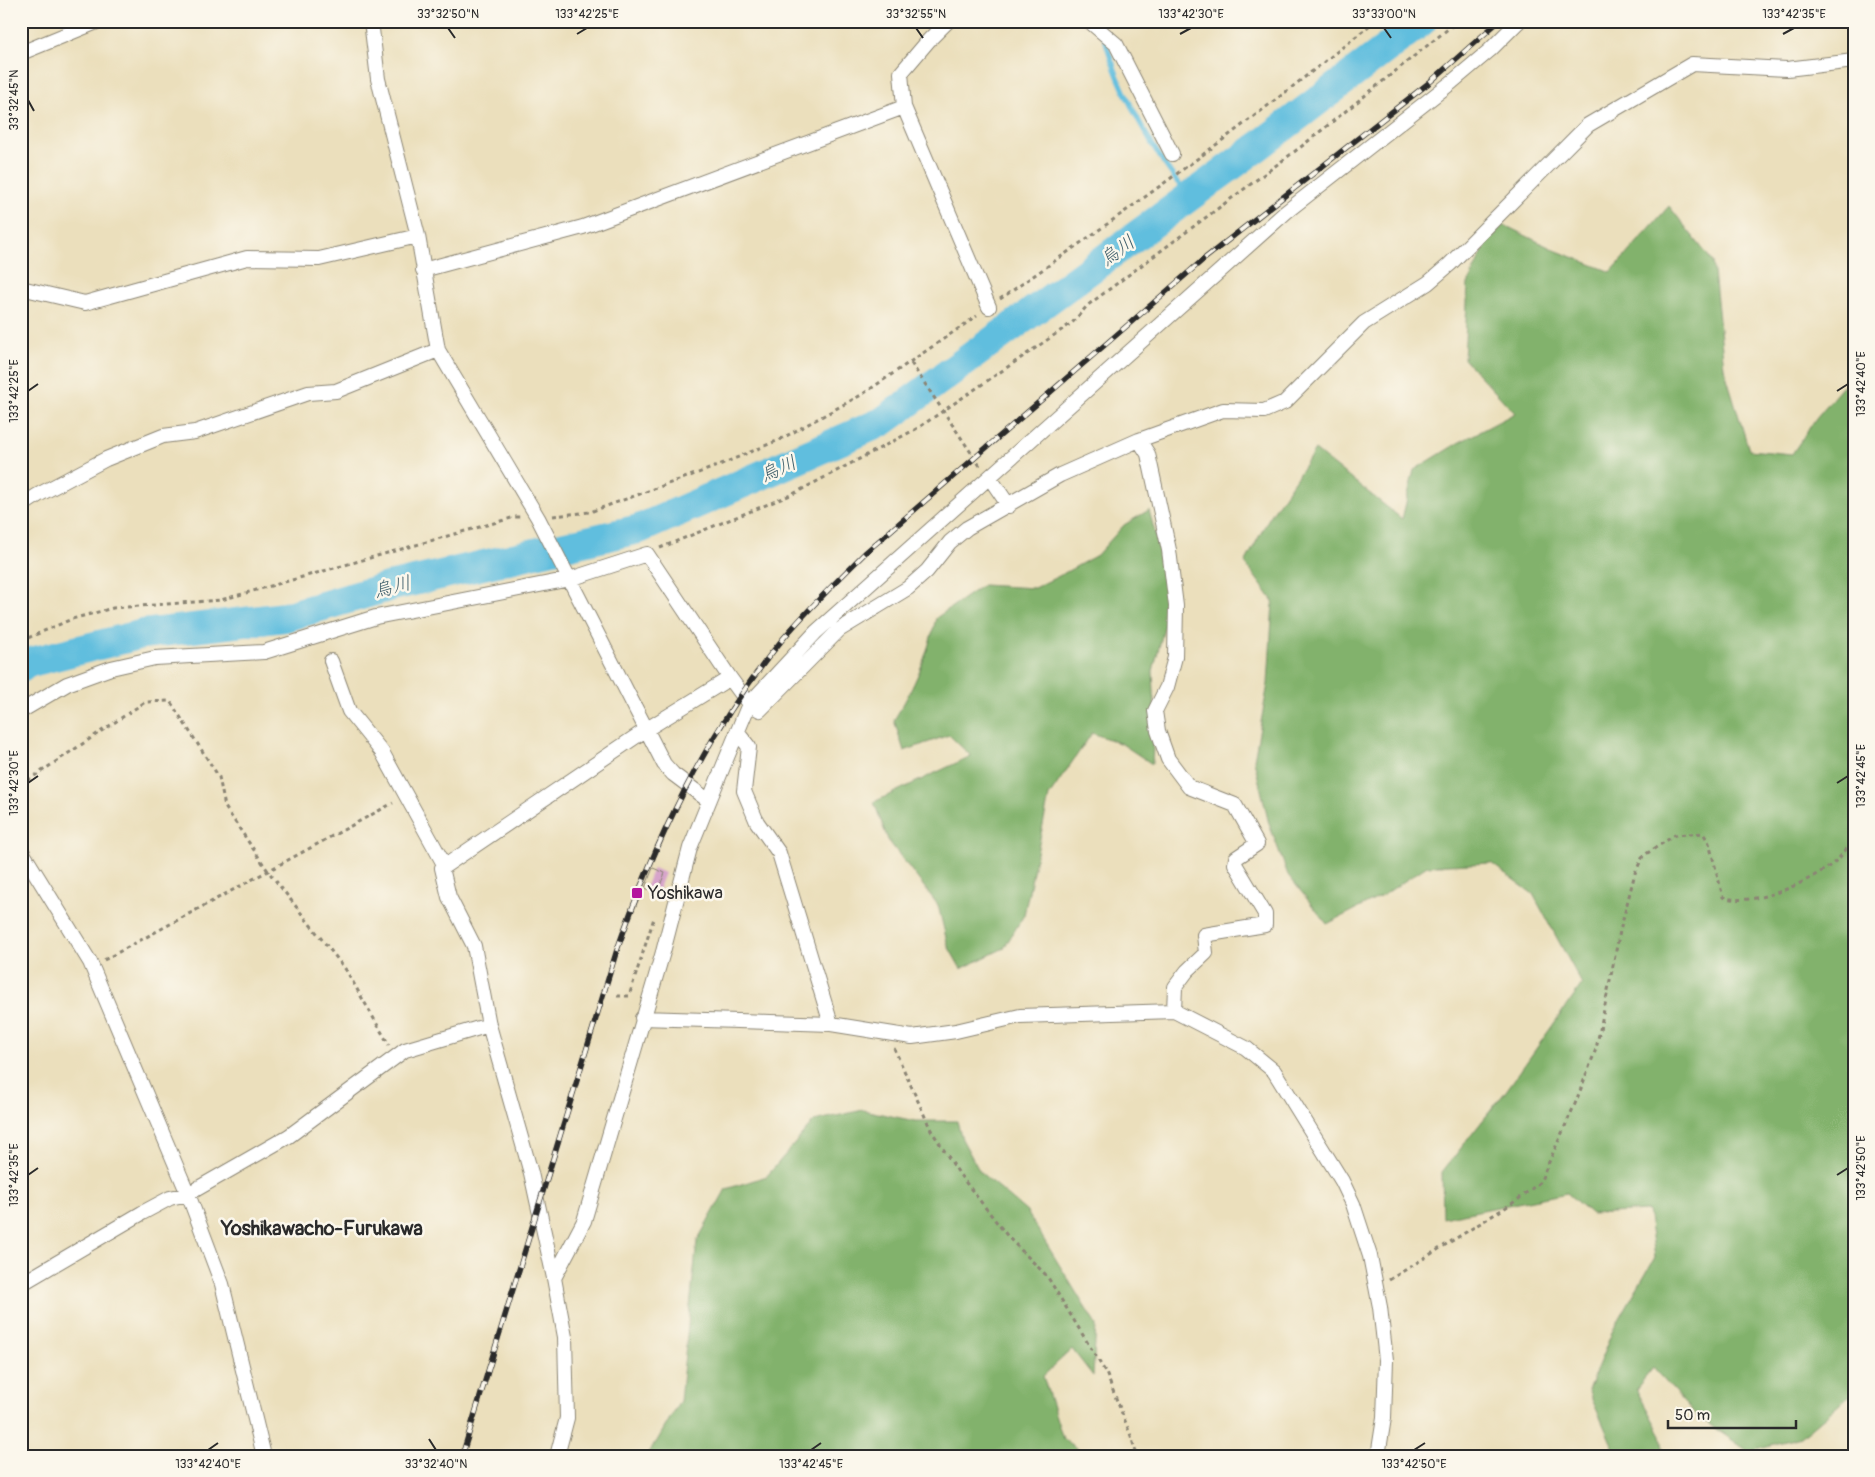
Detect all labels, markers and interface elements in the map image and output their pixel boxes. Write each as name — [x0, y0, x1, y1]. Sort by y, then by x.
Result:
text: 33°32'50"N — [417, 7, 479, 22]
text: 133°42'25"E — [555, 7, 619, 22]
text: 33°32'55"N — [886, 7, 946, 22]
text: 133°42'30"E — [1158, 7, 1224, 22]
text: 33°33'00"N — [1352, 7, 1416, 22]
text: 133°42'35"E — [1762, 7, 1826, 22]
text: 33°32'45"N — [7, 70, 22, 130]
water label: 烏川 — [1095, 230, 1140, 272]
text: 133°42'40"E — [1854, 351, 1869, 417]
text: 133°42'25"E — [7, 359, 22, 423]
water label: 烏川 — [756, 450, 801, 488]
water label: 烏川 — [371, 571, 414, 603]
text: 133°42'45"E — [1854, 744, 1869, 808]
text: 133°42'30"E — [7, 750, 22, 816]
place label: Yoshikawa — [647, 882, 723, 905]
marker: Yoshikawa — [630, 886, 644, 900]
text: 133°42'50"E — [1854, 1135, 1869, 1201]
text: 133°42'35"E — [7, 1143, 22, 1207]
district label: Yoshikawacho-Furukawa — [220, 1216, 423, 1241]
scale bar — [1668, 1397, 1795, 1429]
text: 50 m — [1675, 1406, 1710, 1425]
text: 133°42'40"E — [175, 1457, 241, 1472]
text: 33°32'40"N — [405, 1457, 467, 1472]
text: 133°42'45"E — [779, 1457, 843, 1472]
text: 133°42'50"E — [1381, 1457, 1447, 1472]

